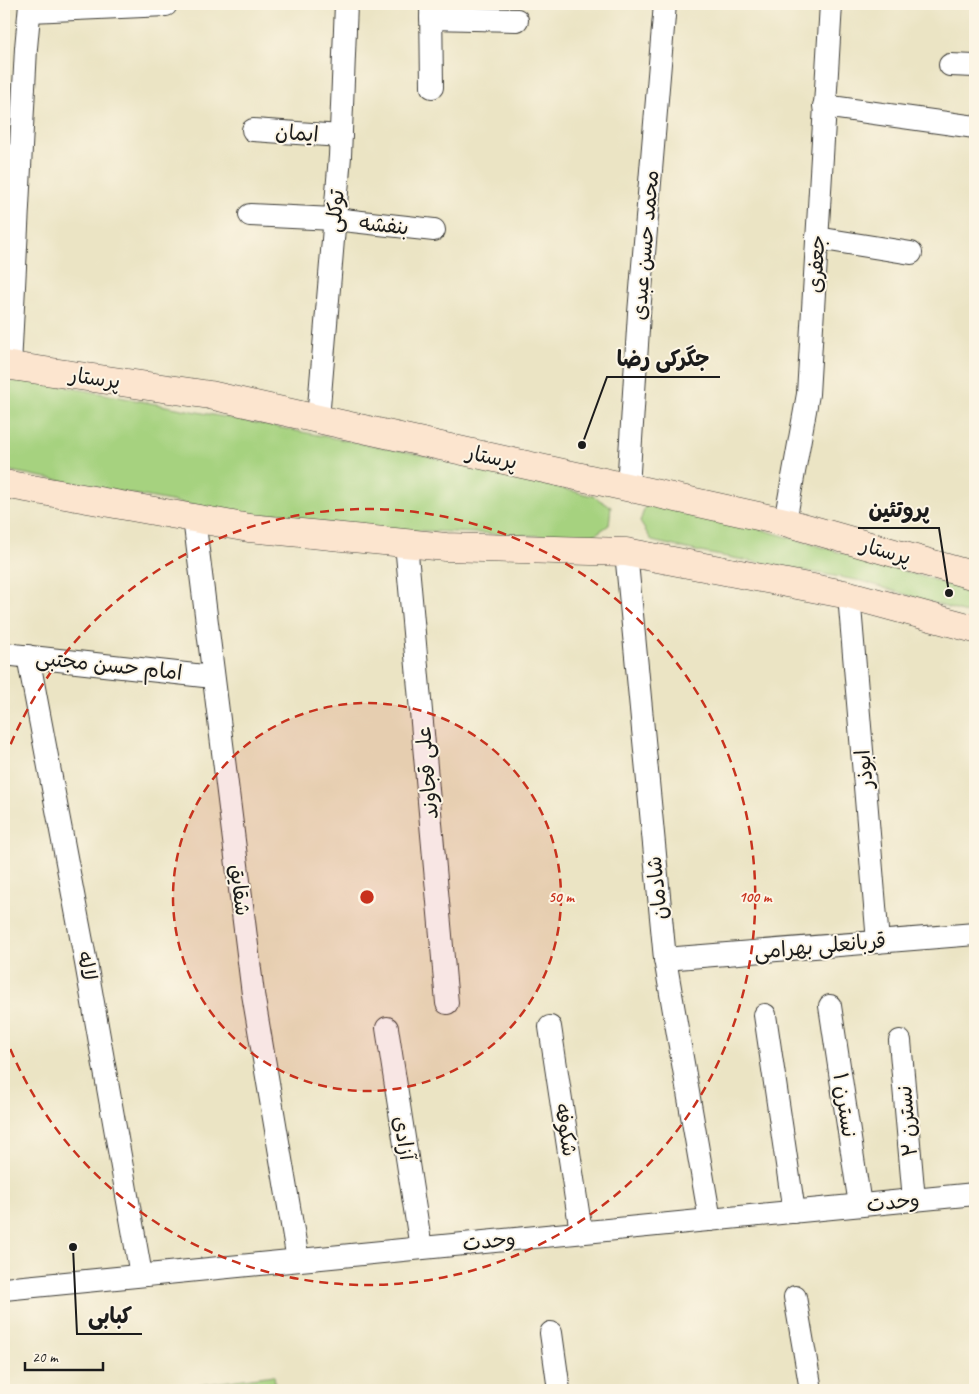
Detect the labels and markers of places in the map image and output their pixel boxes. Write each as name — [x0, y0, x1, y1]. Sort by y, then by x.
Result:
callout: جگرکی رضا — [607, 340, 720, 377]
callout: پروتئین — [858, 491, 939, 528]
centre of rings — [358, 888, 376, 906]
callout: کبابی — [77, 1297, 142, 1334]

